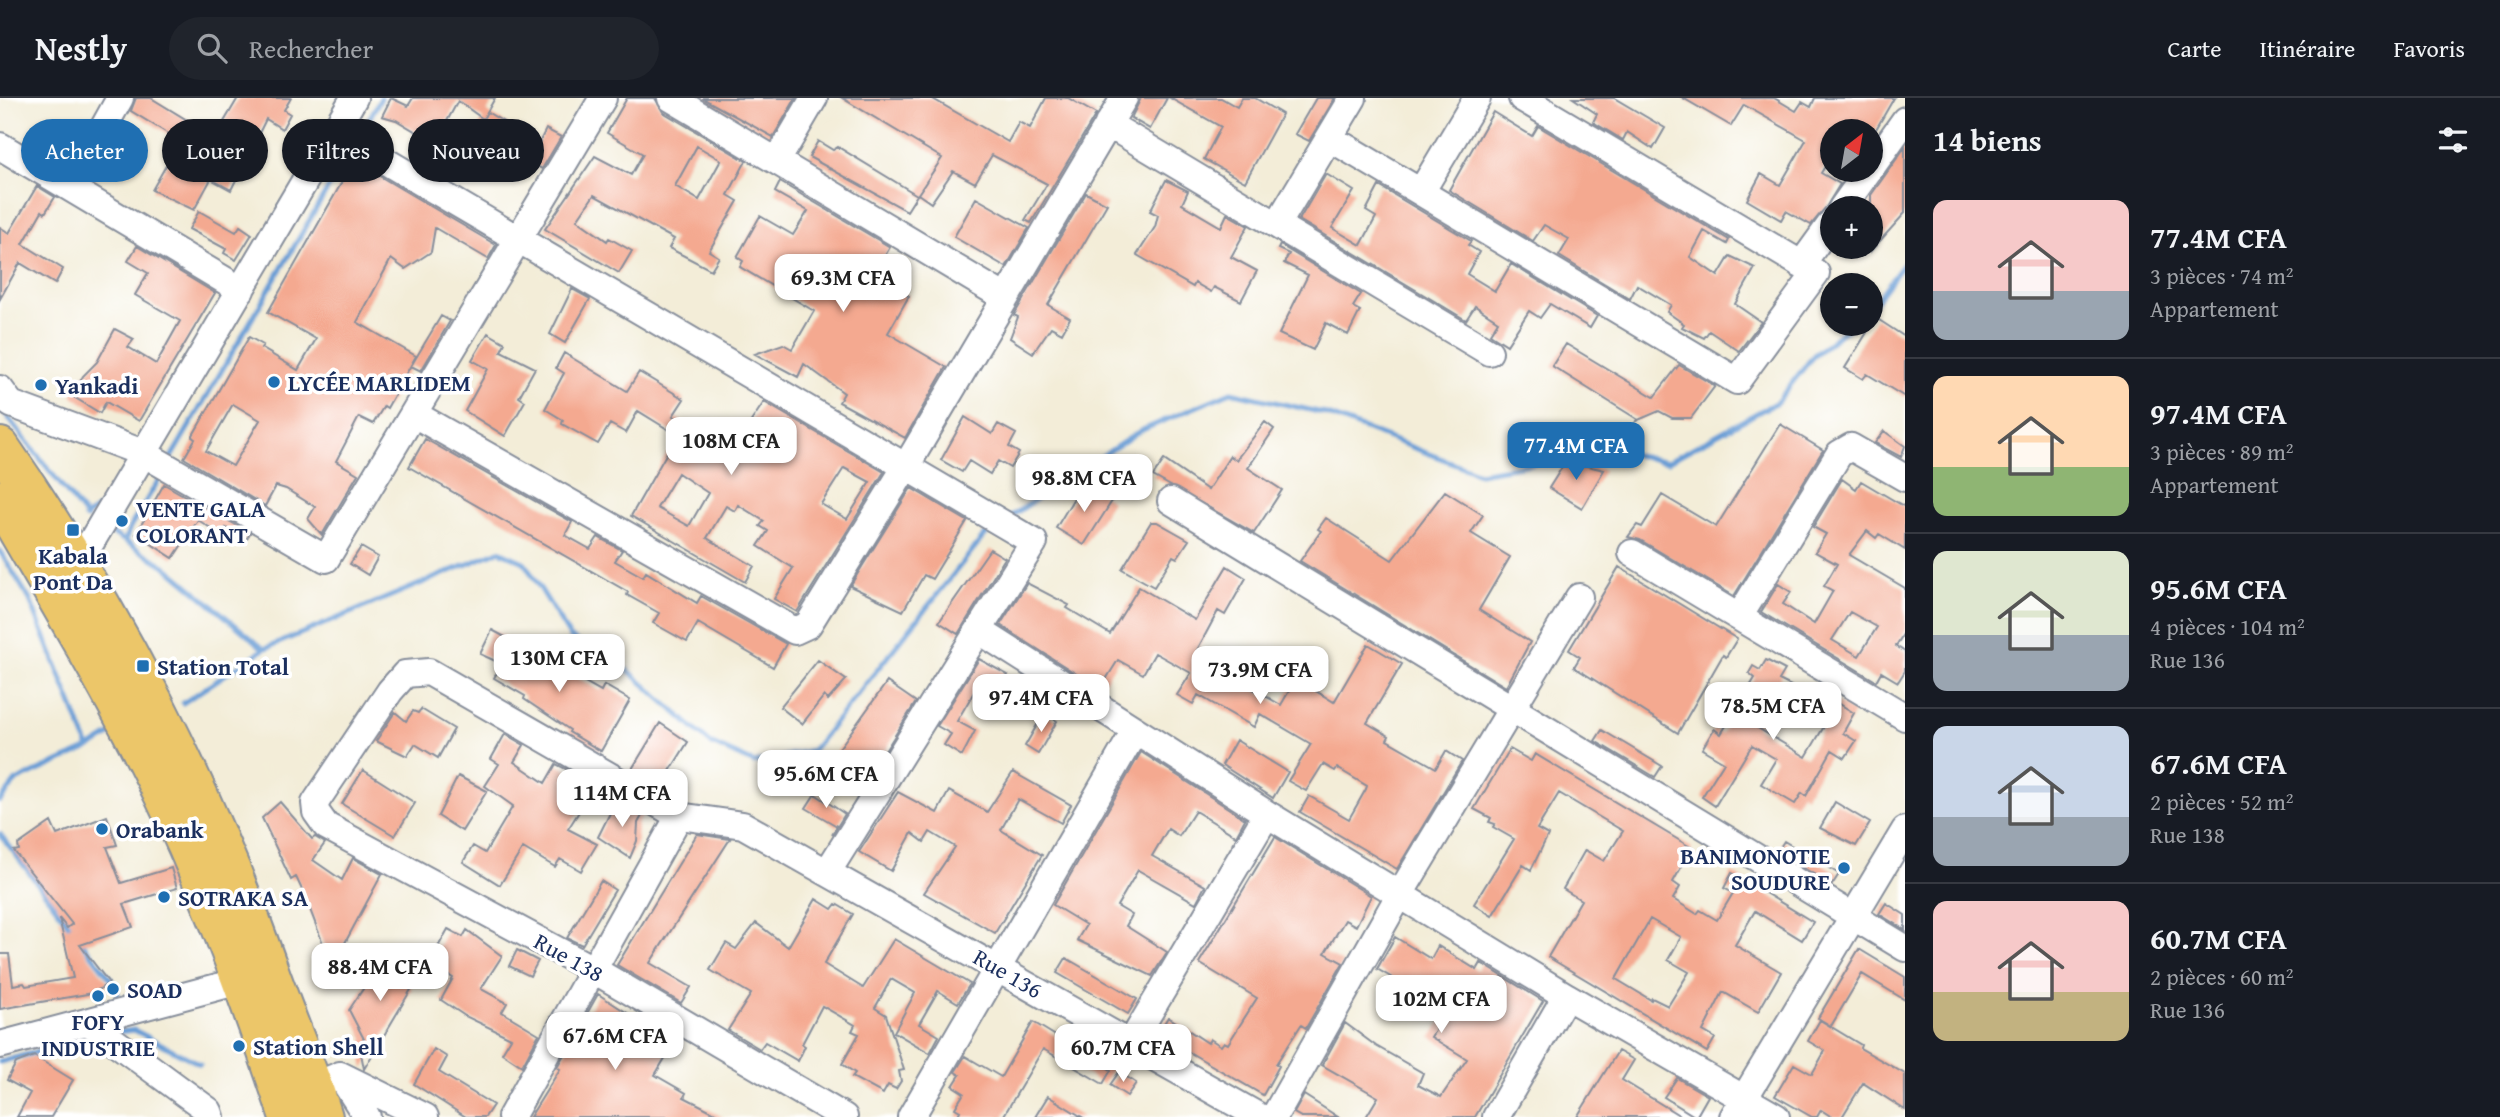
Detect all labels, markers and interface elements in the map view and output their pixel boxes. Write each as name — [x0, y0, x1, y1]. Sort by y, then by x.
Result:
search box — [169, 17, 659, 80]
text: Nestly — [35, 24, 127, 72]
icon: search — [193, 29, 231, 67]
text: Rechercher — [249, 29, 373, 68]
text: Carte — [2168, 31, 2222, 66]
text: Itinéraire — [2260, 31, 2355, 66]
text: Favoris — [2393, 31, 2465, 66]
text: 14 biens — [1933, 118, 2042, 162]
chip: Acheter — [21, 119, 148, 182]
chip: Louer — [162, 119, 268, 182]
chip: Filtres — [282, 119, 394, 182]
chip: Nouveau — [408, 119, 544, 182]
north arrow — [1820, 119, 1883, 182]
map controls — [1820, 119, 1883, 336]
icon: filters — [2434, 121, 2472, 159]
button: + — [1820, 196, 1883, 259]
text: 77.4M CFA — [2150, 215, 2287, 259]
icon: home — [1989, 228, 2073, 312]
pin: 69.3M CFA — [763, 254, 923, 314]
text: 3 pièces · 74 m² — [2150, 259, 2294, 292]
text: 69.3M CFA — [790, 260, 896, 293]
button: − — [1820, 273, 1883, 336]
text: Appartement — [2150, 292, 2279, 325]
place label: LYCÉE MARLIDEM — [288, 366, 471, 399]
place label: Yankadi — [55, 369, 138, 402]
marker: LYCÉE MARLIDEM — [266, 374, 282, 390]
marker: Yankadi — [33, 377, 49, 393]
text: 97.4M CFA — [2150, 391, 2287, 435]
icon: home — [1989, 404, 2073, 488]
pin: 108M CFA — [659, 418, 803, 477]
pin: 77.4M CFA — [1496, 422, 1656, 482]
text: 108M CFA — [682, 423, 780, 456]
text: 77.4M CFA — [1523, 428, 1629, 461]
text: 3 pièces · 89 m² — [2150, 435, 2294, 468]
pin: 98.8M CFA — [1004, 454, 1164, 514]
text: 98.8M CFA — [1031, 460, 1137, 493]
text: Appartement — [2150, 468, 2279, 501]
place label: VENTE GALA COLORANT — [136, 492, 266, 551]
marker: VENTE GALA COLORANT — [114, 513, 130, 529]
marker: Kabala Pont Da — [65, 522, 81, 538]
place label: Kabala Pont Da — [33, 539, 113, 598]
text: 95.6M CFA — [2150, 566, 2287, 610]
icon: home — [1989, 579, 2073, 663]
text: 4 pièces · 104 m² — [2150, 610, 2305, 643]
pin: 130M CFA — [487, 634, 631, 694]
text: 130M CFA — [510, 640, 608, 673]
text: Rue 136 — [2150, 643, 2225, 676]
pin: 73.9M CFA — [1180, 646, 1340, 706]
place label: Station Total — [157, 650, 289, 683]
text: 73.9M CFA — [1207, 652, 1313, 685]
marker: Station Total — [135, 658, 151, 674]
pin: 97.4M CFA — [961, 674, 1121, 734]
text: 97.4M CFA — [988, 680, 1094, 713]
pin: 78.5M CFA — [1693, 682, 1853, 742]
text: 78.5M CFA — [1720, 688, 1826, 721]
text: 67.6M CFA — [2150, 741, 2287, 785]
pin: 95.6M CFA — [746, 750, 906, 810]
icon: home — [1989, 754, 2073, 838]
text: 95.6M CFA — [773, 756, 879, 789]
pin: 114M CFA — [550, 770, 694, 829]
text: 114M CFA — [573, 775, 671, 808]
text: 2 pièces · 52 m² — [2150, 785, 2294, 818]
place label: Orabank — [116, 813, 205, 846]
text: Rue 138 — [2150, 818, 2225, 851]
marker: Orabank — [94, 821, 110, 837]
place label: BANIMONOTIE SOUDURE — [1680, 839, 1830, 898]
marker: BANIMONOTIE SOUDURE — [1836, 860, 1852, 876]
place label: SOTRAKA SA — [178, 881, 308, 914]
marker: SOTRAKA SA — [156, 889, 172, 905]
text: 60.7M CFA — [2150, 916, 2287, 960]
street label: Rue 138 — [528, 924, 610, 990]
icon: home — [1989, 929, 2073, 1013]
street label: Rue 136 — [967, 940, 1049, 1006]
pin: 88.4M CFA — [300, 944, 460, 1003]
text: 88.4M CFA — [327, 949, 433, 982]
text: 2 pièces · 60 m² — [2150, 960, 2294, 993]
place label: SOAD — [127, 973, 183, 1006]
pin: 102M CFA — [1369, 976, 1513, 1035]
marker: SOAD — [105, 981, 121, 997]
text: 102M CFA — [1392, 981, 1490, 1014]
marker: FOFY INDUSTRIE — [90, 988, 106, 1004]
text: Rue 136 — [2150, 993, 2225, 1026]
place label: FOFY INDUSTRIE — [41, 1005, 155, 1064]
pin: 67.6M CFA — [535, 1012, 695, 1072]
text: 67.6M CFA — [562, 1018, 668, 1051]
pin: 60.7M CFA — [1043, 1024, 1203, 1084]
place label: Station Shell — [253, 1030, 384, 1063]
text: 60.7M CFA — [1070, 1030, 1176, 1063]
marker: Station Shell — [231, 1038, 247, 1054]

